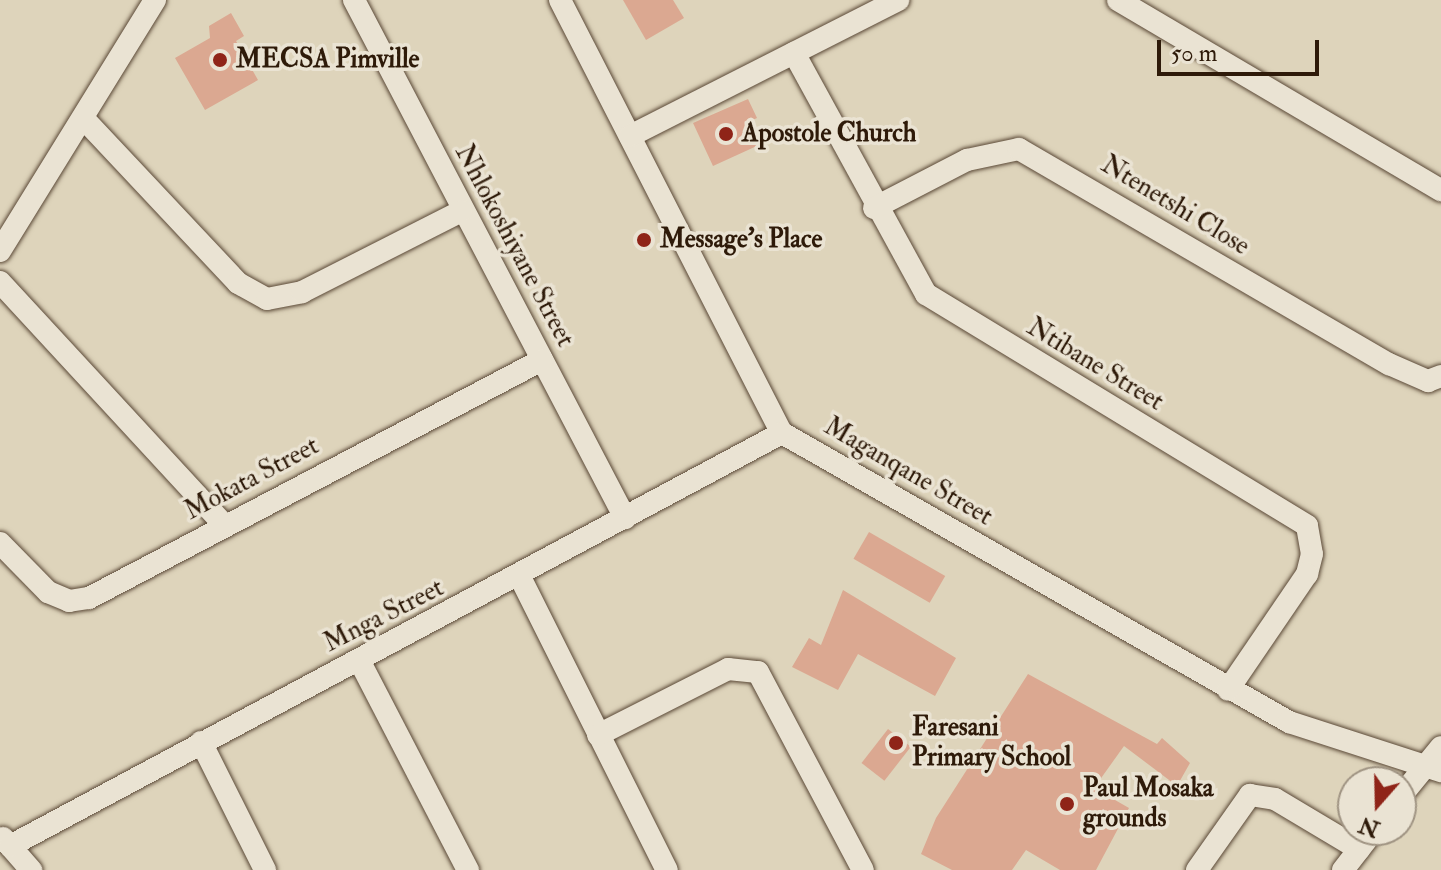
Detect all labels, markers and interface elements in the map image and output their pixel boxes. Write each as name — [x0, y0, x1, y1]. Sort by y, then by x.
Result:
scale bar — [1161, 24, 1323, 74]
text: 50 m — [1171, 38, 1217, 69]
place label: MECSA Pimville — [236, 44, 419, 76]
marker: MECSA Pimville — [211, 51, 229, 69]
place label: Apostole Church — [742, 118, 916, 150]
marker: Apostole Church — [717, 125, 735, 143]
street label: Nhlokoshiyane Street — [448, 140, 580, 352]
street label: Ntenetshi Close — [1095, 150, 1255, 262]
place label: Message's Place — [660, 224, 822, 256]
marker: Message's Place — [635, 231, 653, 249]
street label: Ntibane Street — [1021, 312, 1169, 418]
street label: Maganqane Street — [818, 411, 998, 533]
street label: Mokata Street — [180, 431, 324, 527]
street label: Mnga Street — [319, 573, 449, 659]
place label: Faresani Primary School — [912, 712, 1071, 774]
marker: Faresani Primary School — [887, 734, 905, 752]
north arrow — [1337, 766, 1417, 846]
place label: Paul Mosaka grounds — [1083, 773, 1214, 834]
marker: Paul Mosaka grounds — [1058, 795, 1076, 813]
text: N — [1355, 810, 1384, 843]

